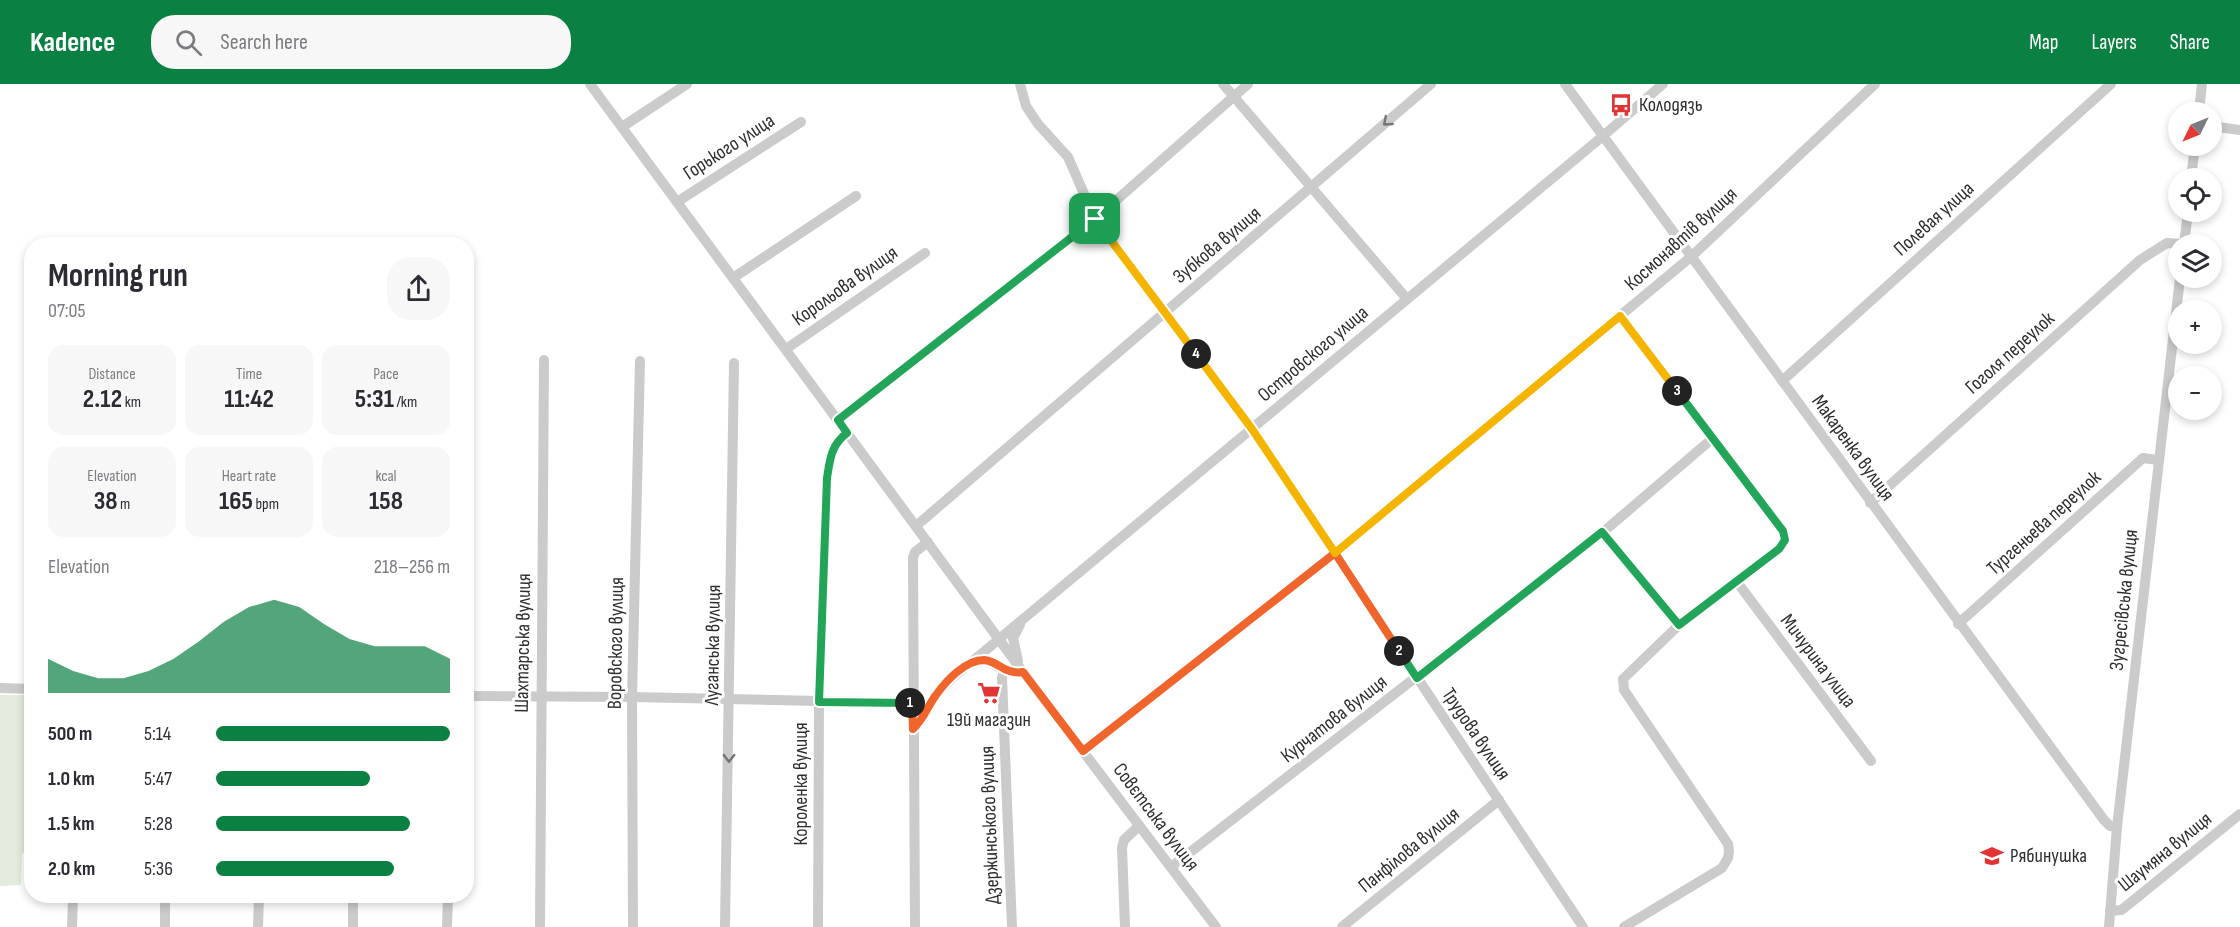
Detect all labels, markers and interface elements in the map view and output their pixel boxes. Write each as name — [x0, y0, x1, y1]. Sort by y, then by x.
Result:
search box — [151, 15, 571, 69]
text: Kadence — [30, 26, 115, 59]
icon: search — [172, 26, 205, 59]
text: Search here — [220, 29, 308, 56]
text: Map — [2029, 30, 2058, 55]
text: Layers — [2091, 30, 2137, 55]
text: Share — [2170, 30, 2210, 55]
bus stop icon: Колодязь — [1608, 92, 1634, 118]
place label: Колодязь — [1639, 93, 1703, 117]
north arrow — [2168, 102, 2222, 156]
map controls — [2168, 102, 2222, 420]
street label: Горького улица — [679, 109, 779, 185]
one-way arrow — [1383, 115, 1393, 126]
button: locate — [2168, 168, 2222, 222]
street label: Полевая улица — [1889, 177, 1979, 261]
street label: Космонавтів вулиця — [1620, 182, 1742, 296]
pin — [1069, 193, 1120, 244]
street label: Зубкова вулиця — [1168, 201, 1266, 289]
icon: arrive — [1078, 202, 1111, 235]
button: layers — [2168, 234, 2222, 288]
street label: Корольова вулиця — [788, 241, 902, 331]
text: Morning run — [48, 256, 188, 296]
button: share — [387, 257, 450, 320]
text: 07:05 — [48, 299, 85, 323]
button: + — [2168, 300, 2222, 354]
street label: Островского улица — [1253, 301, 1373, 407]
street label: Гоголя переулок — [1961, 307, 2060, 399]
pin: 4 — [1181, 339, 1211, 369]
text: 4 — [1192, 344, 1200, 363]
text: Distance — [88, 365, 136, 384]
text: Time — [236, 365, 262, 384]
text: Pace — [373, 365, 399, 384]
button: − — [2168, 366, 2222, 420]
pin: 3 — [1662, 376, 1692, 406]
text: 3 — [1673, 381, 1681, 400]
text: 2.12 — [83, 384, 122, 415]
text: 11:42 — [224, 384, 274, 415]
text: 5:31 — [355, 384, 394, 415]
street label: Макаренка вулиця — [1806, 390, 1900, 506]
text: km — [122, 393, 141, 412]
text: /km — [394, 393, 417, 412]
street label: Тургеньева переулок — [1982, 465, 2106, 580]
text: Elevation — [87, 467, 137, 486]
text: Heart rate — [222, 467, 276, 486]
text: kcal — [375, 467, 397, 486]
text: 38 — [94, 486, 118, 517]
text: 165 — [219, 486, 253, 517]
text: 158 — [369, 486, 403, 517]
text: m — [118, 495, 130, 514]
text: bpm — [253, 495, 279, 514]
street label: Зугресівська вулиця — [2105, 528, 2143, 672]
text: Elevation — [48, 555, 110, 579]
text: 218–256 m — [374, 555, 450, 579]
street label: Шахтарська вулиця — [510, 573, 536, 713]
street label: Воровского вулиця — [603, 577, 629, 709]
street label: Луганська вулиця — [700, 584, 726, 707]
street label: Мичурина улица — [1775, 609, 1861, 713]
pin: 2 — [1384, 636, 1414, 666]
text: 2 — [1395, 641, 1403, 660]
street label: Курчатова вулиця — [1276, 670, 1392, 768]
supermarket icon: 19й магазин — [976, 680, 1002, 706]
street label: Трудова вулиця — [1437, 684, 1515, 784]
pin: 1 — [895, 688, 925, 718]
text: 1 — [907, 693, 913, 712]
place label: 19й магазин — [947, 708, 1031, 732]
text: 500 m — [48, 722, 92, 746]
text: 5:14 — [144, 722, 171, 746]
street label: Короленка вулиця — [789, 723, 813, 846]
street label: Дзержинського вулиця — [975, 745, 1005, 905]
one-way arrow — [723, 753, 735, 762]
street label: Совєтська вулиця — [1108, 758, 1204, 876]
text: 1.0 km — [48, 767, 95, 791]
text: 5:47 — [144, 767, 172, 791]
street label: Панфілова вулиця — [1354, 802, 1464, 898]
street label: Шаумяна вулиця — [2113, 807, 2217, 897]
text: 1.5 km — [48, 812, 94, 836]
text: 5:28 — [144, 812, 173, 836]
school or university icon: Рябинушка — [1979, 843, 2005, 869]
place label: Рябинушка — [2010, 844, 2087, 868]
text: 2.0 km — [48, 857, 95, 881]
text: 5:36 — [144, 857, 173, 881]

